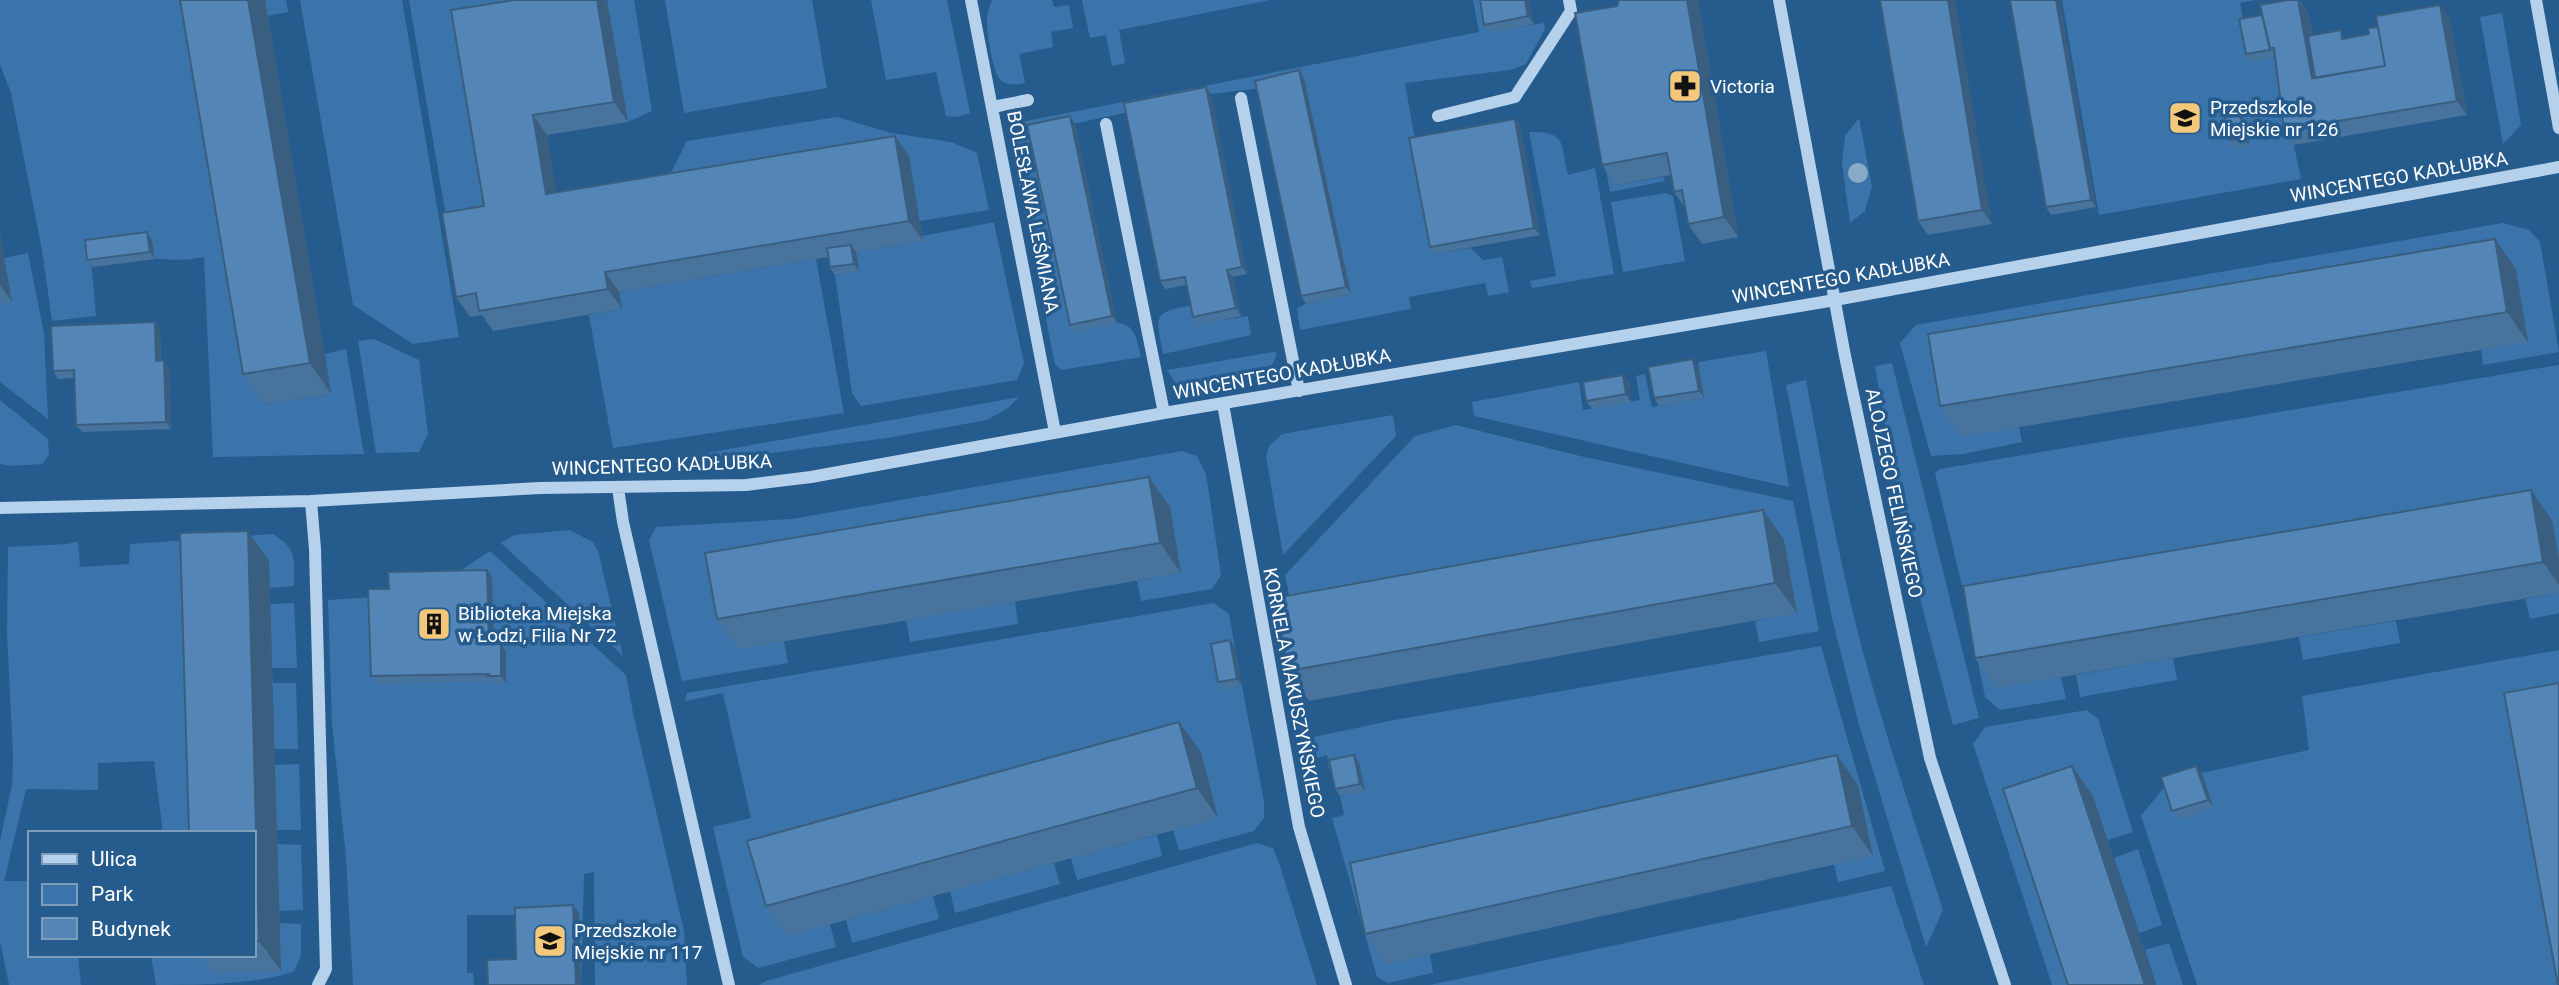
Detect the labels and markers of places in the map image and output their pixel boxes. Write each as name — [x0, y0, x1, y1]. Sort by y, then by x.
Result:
pharmacy icon: Victoria — [1666, 67, 1704, 105]
place label: Victoria — [1710, 75, 1775, 98]
place label: Przedszkole Miejskie nr 126 — [2210, 96, 2338, 141]
school or university icon: Przedszkole Miejskie nr 126 — [2166, 99, 2204, 137]
place label: Biblioteka Miejska w Łodzi, Filia Nr 72 — [458, 602, 617, 647]
building icon: Biblioteka Miejska w Łodzi, Filia Nr 72 — [415, 605, 453, 643]
place label: Przedszkole Miejskie nr 117 — [574, 919, 702, 964]
school or university icon: Przedszkole Miejskie nr 117 — [531, 922, 569, 960]

